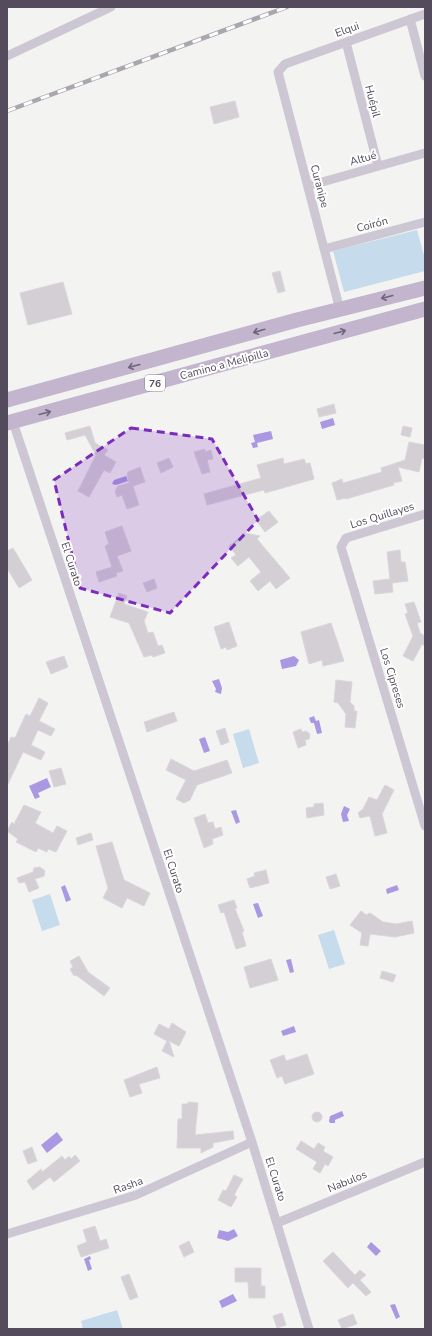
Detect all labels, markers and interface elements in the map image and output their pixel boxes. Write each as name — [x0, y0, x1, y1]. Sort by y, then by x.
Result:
street label: Elqui — [333, 18, 361, 41]
street label: Huépil — [361, 83, 384, 120]
street label: Altué — [348, 148, 378, 169]
street label: Curanipe — [307, 163, 333, 210]
street label: Coirón — [355, 213, 389, 236]
one-way arrow — [381, 294, 394, 302]
one-way arrow — [253, 328, 266, 335]
one-way arrow — [333, 328, 346, 335]
street label: Camino a Melipilla — [178, 345, 270, 384]
one-way arrow — [128, 363, 141, 370]
road number: 76 — [145, 375, 165, 391]
one-way arrow — [38, 409, 51, 416]
street label: Los Quillayes — [348, 499, 416, 532]
street label: El Curato — [57, 540, 86, 588]
street label: Los Cipreses — [376, 646, 409, 710]
street label: El Curato — [159, 847, 188, 895]
street label: El Curato — [261, 1155, 290, 1203]
street label: Nabulos — [325, 1167, 369, 1196]
street label: Rasha — [111, 1173, 145, 1198]

